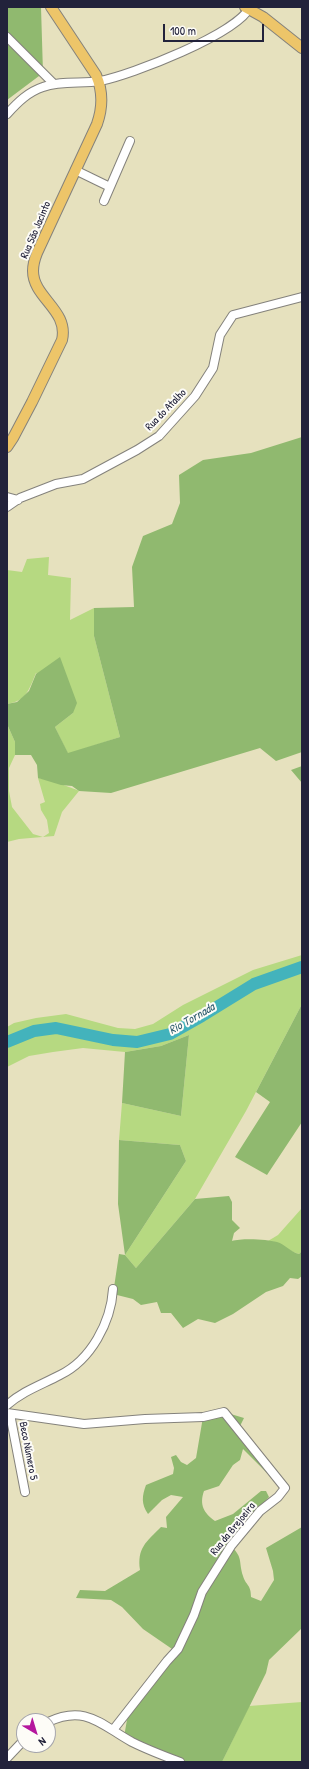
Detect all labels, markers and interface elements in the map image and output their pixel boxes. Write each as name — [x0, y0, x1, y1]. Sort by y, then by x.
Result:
scale bar — [165, 16, 266, 42]
text: 100 m — [170, 22, 196, 39]
street label: Rua São Jacinto — [18, 199, 54, 261]
street label: Rua do Atalho — [143, 386, 189, 434]
water label: Rio Tornada — [167, 1000, 217, 1038]
street label: Beco Número 5 — [16, 1421, 40, 1481]
street label: Rua da Brejoeira — [208, 1500, 258, 1558]
north arrow — [16, 1713, 56, 1753]
text: N — [36, 1734, 49, 1749]

